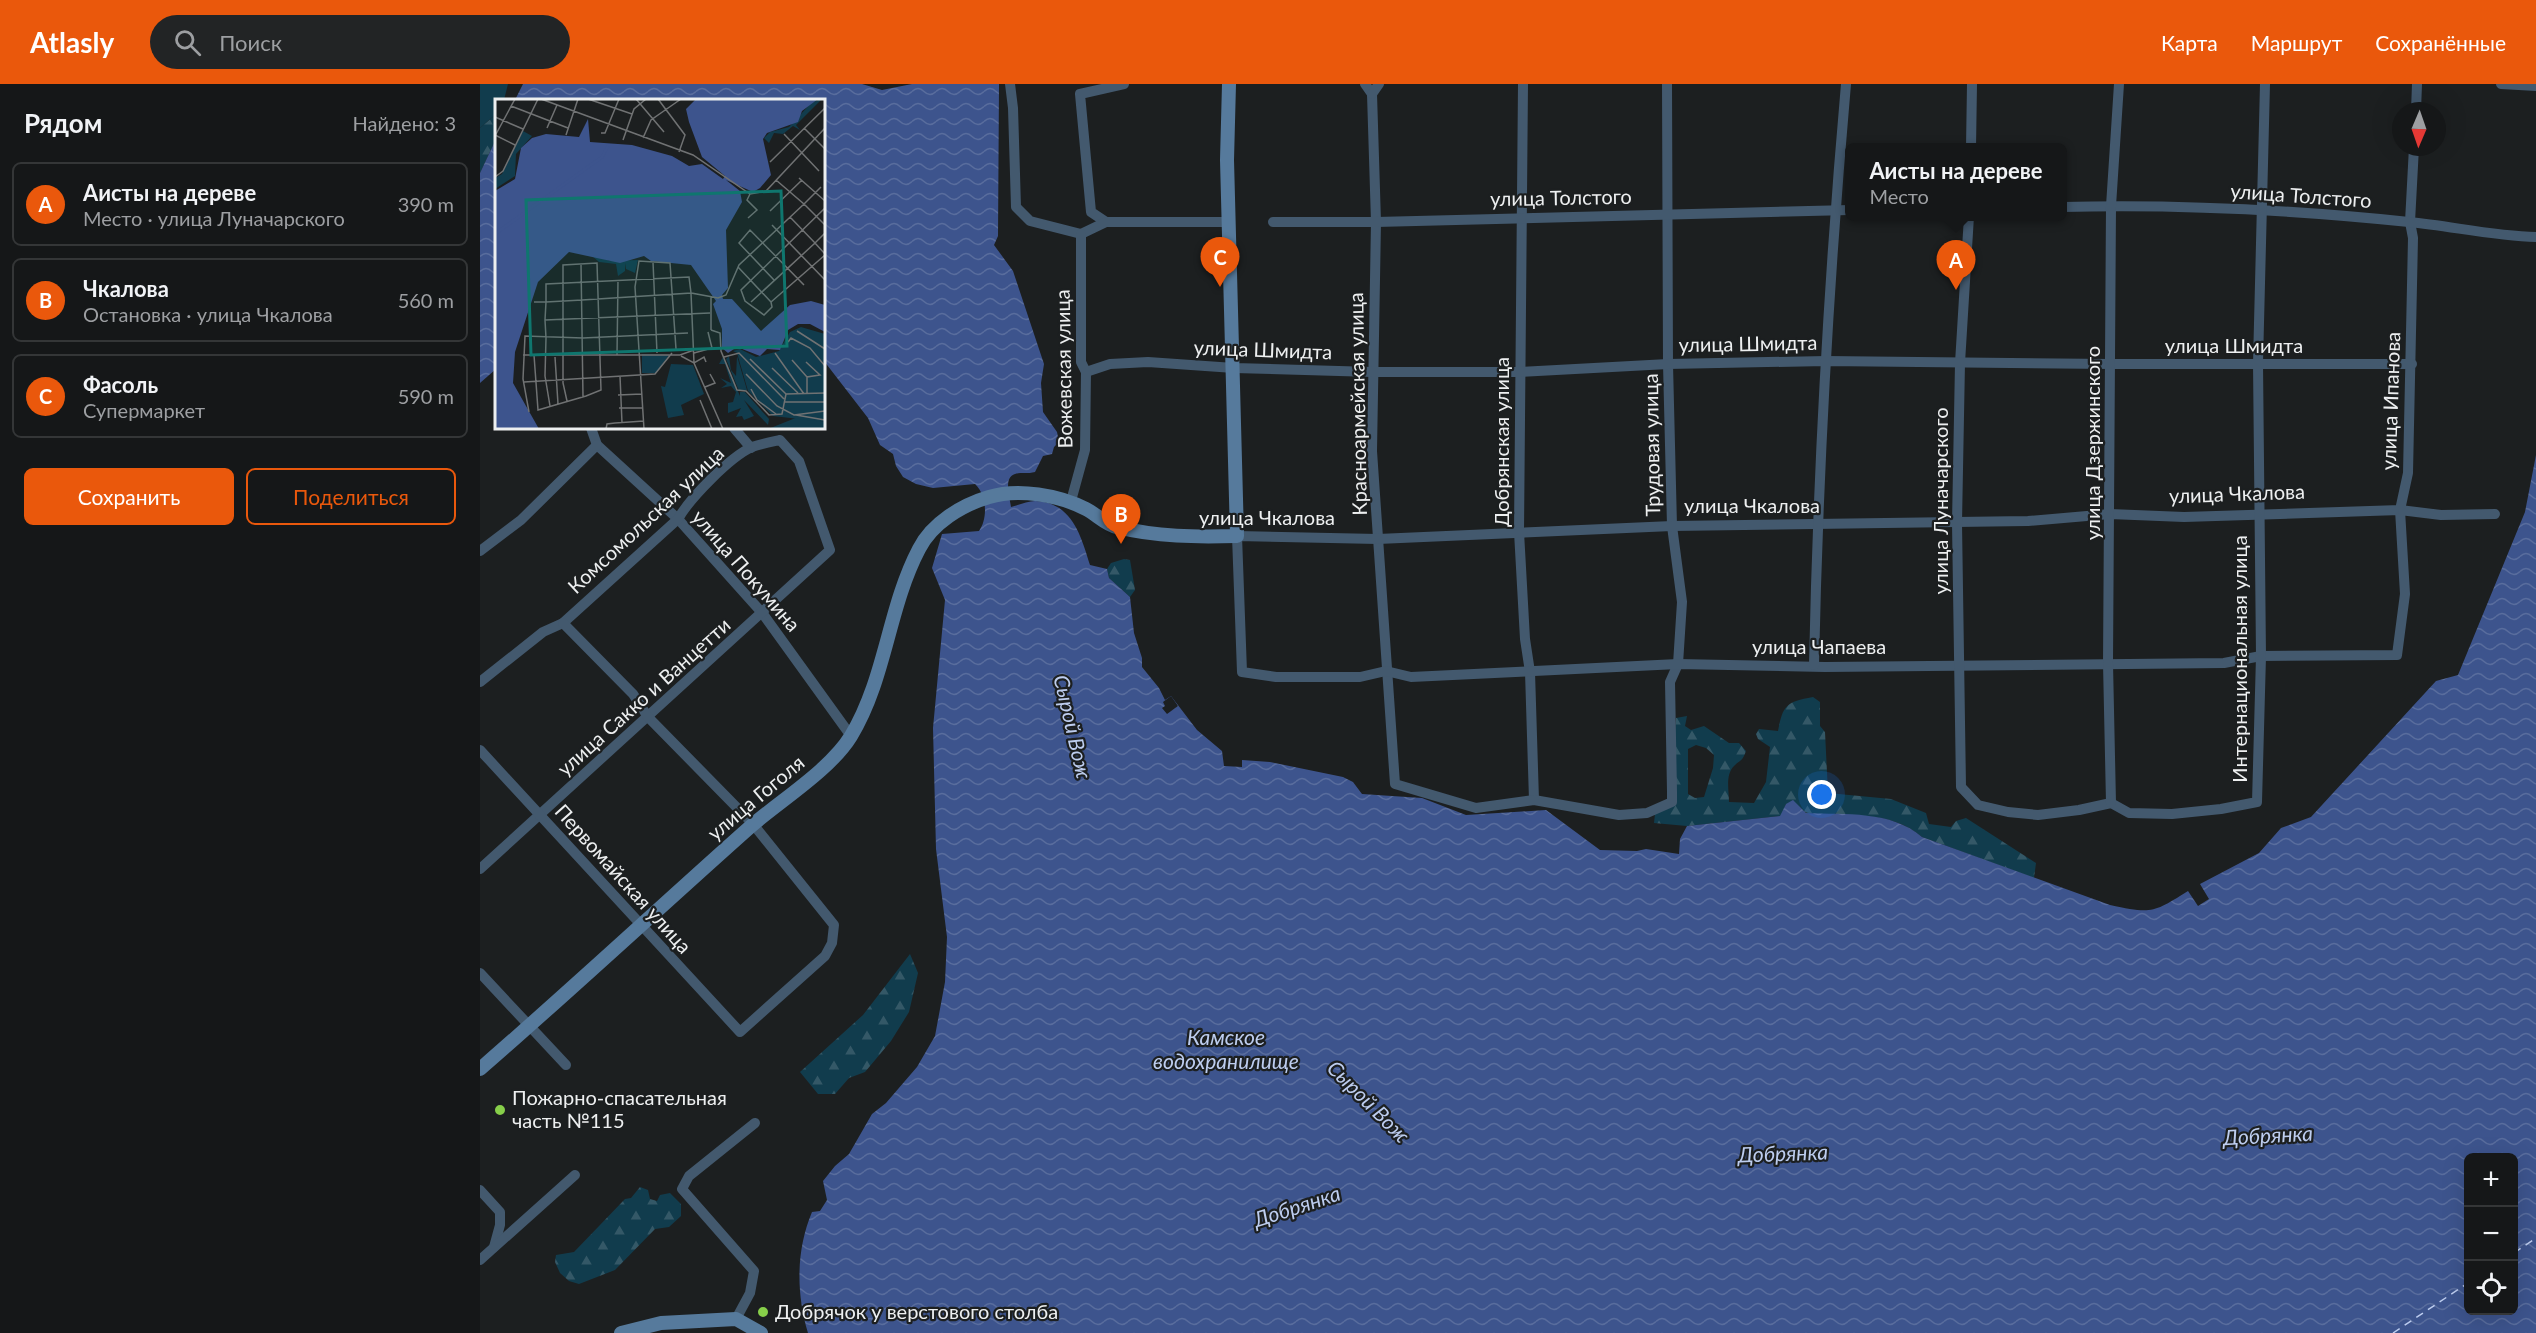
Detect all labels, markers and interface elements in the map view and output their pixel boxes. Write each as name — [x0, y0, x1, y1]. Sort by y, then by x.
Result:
search box — [150, 15, 570, 69]
text: Atlasly — [30, 25, 114, 59]
icon: search — [171, 26, 204, 59]
text: Поиск — [219, 29, 282, 56]
text: Карта — [2161, 30, 2218, 55]
text: Маршрут — [2251, 30, 2342, 55]
text: Сохранённые — [2375, 30, 2506, 55]
inset map — [495, 99, 825, 429]
north arrow — [2392, 102, 2446, 156]
text: Рядом — [24, 107, 102, 139]
text: Найдено: 3 — [353, 111, 456, 135]
popup — [1845, 143, 2067, 221]
text: Аисты на дереве — [1869, 157, 2043, 184]
street label: улица Толстого — [2230, 178, 2373, 212]
text: Аисты на дереве — [83, 179, 256, 206]
street label: улица Толстого — [1490, 184, 1632, 210]
text: Место — [1869, 184, 1929, 208]
text: A — [39, 192, 52, 216]
text: 390 m — [398, 192, 454, 216]
text: Место · улица Луначарского — [83, 206, 345, 230]
pin: C — [1200, 238, 1240, 287]
pin: A — [1936, 240, 1976, 290]
text: Чкалова — [83, 275, 169, 302]
text: B — [39, 288, 52, 312]
text: 560 m — [398, 288, 454, 312]
street label: Вожевская улица — [1050, 289, 1076, 449]
street label: Красноармейская улица — [1343, 292, 1371, 516]
text: Остановка · улица Чкалова — [83, 302, 333, 326]
street label: улица Шмидта — [1678, 330, 1818, 356]
street label: улица Ипанова — [2376, 331, 2404, 471]
street label: улица Шмидта — [2165, 333, 2303, 357]
street label: улица Шмидта — [1193, 335, 1333, 363]
street label: улица Дзержинского — [2080, 346, 2104, 540]
street label: Добрянская улица — [1489, 357, 1513, 527]
text: Фасоль — [83, 371, 158, 398]
street label: Трудовая улица — [1638, 373, 1664, 517]
text: C — [39, 384, 52, 408]
text: 590 m — [398, 384, 454, 408]
text: Супермаркет — [83, 398, 205, 422]
street label: улица Луначарского — [1928, 408, 1952, 594]
street label: Комсомольская улица — [562, 441, 728, 598]
button: Сохранить — [24, 468, 234, 525]
button: Поделиться — [246, 468, 456, 525]
street label: улица Чкалова — [2169, 479, 2305, 507]
street label: улица Чкалова — [1684, 493, 1820, 517]
pin: B — [1102, 494, 1140, 544]
street label: улица Покумина — [688, 505, 806, 636]
street label: улица Чкалова — [1199, 505, 1335, 529]
street label: Интернациональная улица — [2227, 535, 2251, 783]
street label: улица Сакко и Ванцетти — [552, 612, 735, 780]
street label: улица Чапаева — [1752, 634, 1886, 658]
water label: Сырой Вож — [1049, 672, 1098, 782]
street label: улица Гоголя — [702, 750, 809, 845]
your location — [1807, 780, 1836, 809]
street label: Первомайская улица — [550, 799, 697, 958]
water label: Камское водохранилище — [1153, 1024, 1299, 1073]
water label: Сырой Вож — [1323, 1055, 1416, 1148]
place label: Пожарно-спасательная часть №115 — [512, 1085, 727, 1132]
marker: Пожарно-спасательная часть №115 — [493, 1103, 507, 1117]
water label: Добрянка — [2220, 1120, 2313, 1149]
water label: Добрянка — [1736, 1138, 1828, 1167]
map controls — [2464, 1153, 2518, 1315]
button: + — [2464, 1153, 2518, 1207]
water label: Добрянка — [1248, 1180, 1343, 1232]
button: − — [2464, 1207, 2518, 1261]
button: locate — [2464, 1261, 2518, 1315]
place label: Добрячок у верстового столба — [775, 1299, 1058, 1323]
marker: Добрячок у верстового столба — [756, 1305, 770, 1319]

